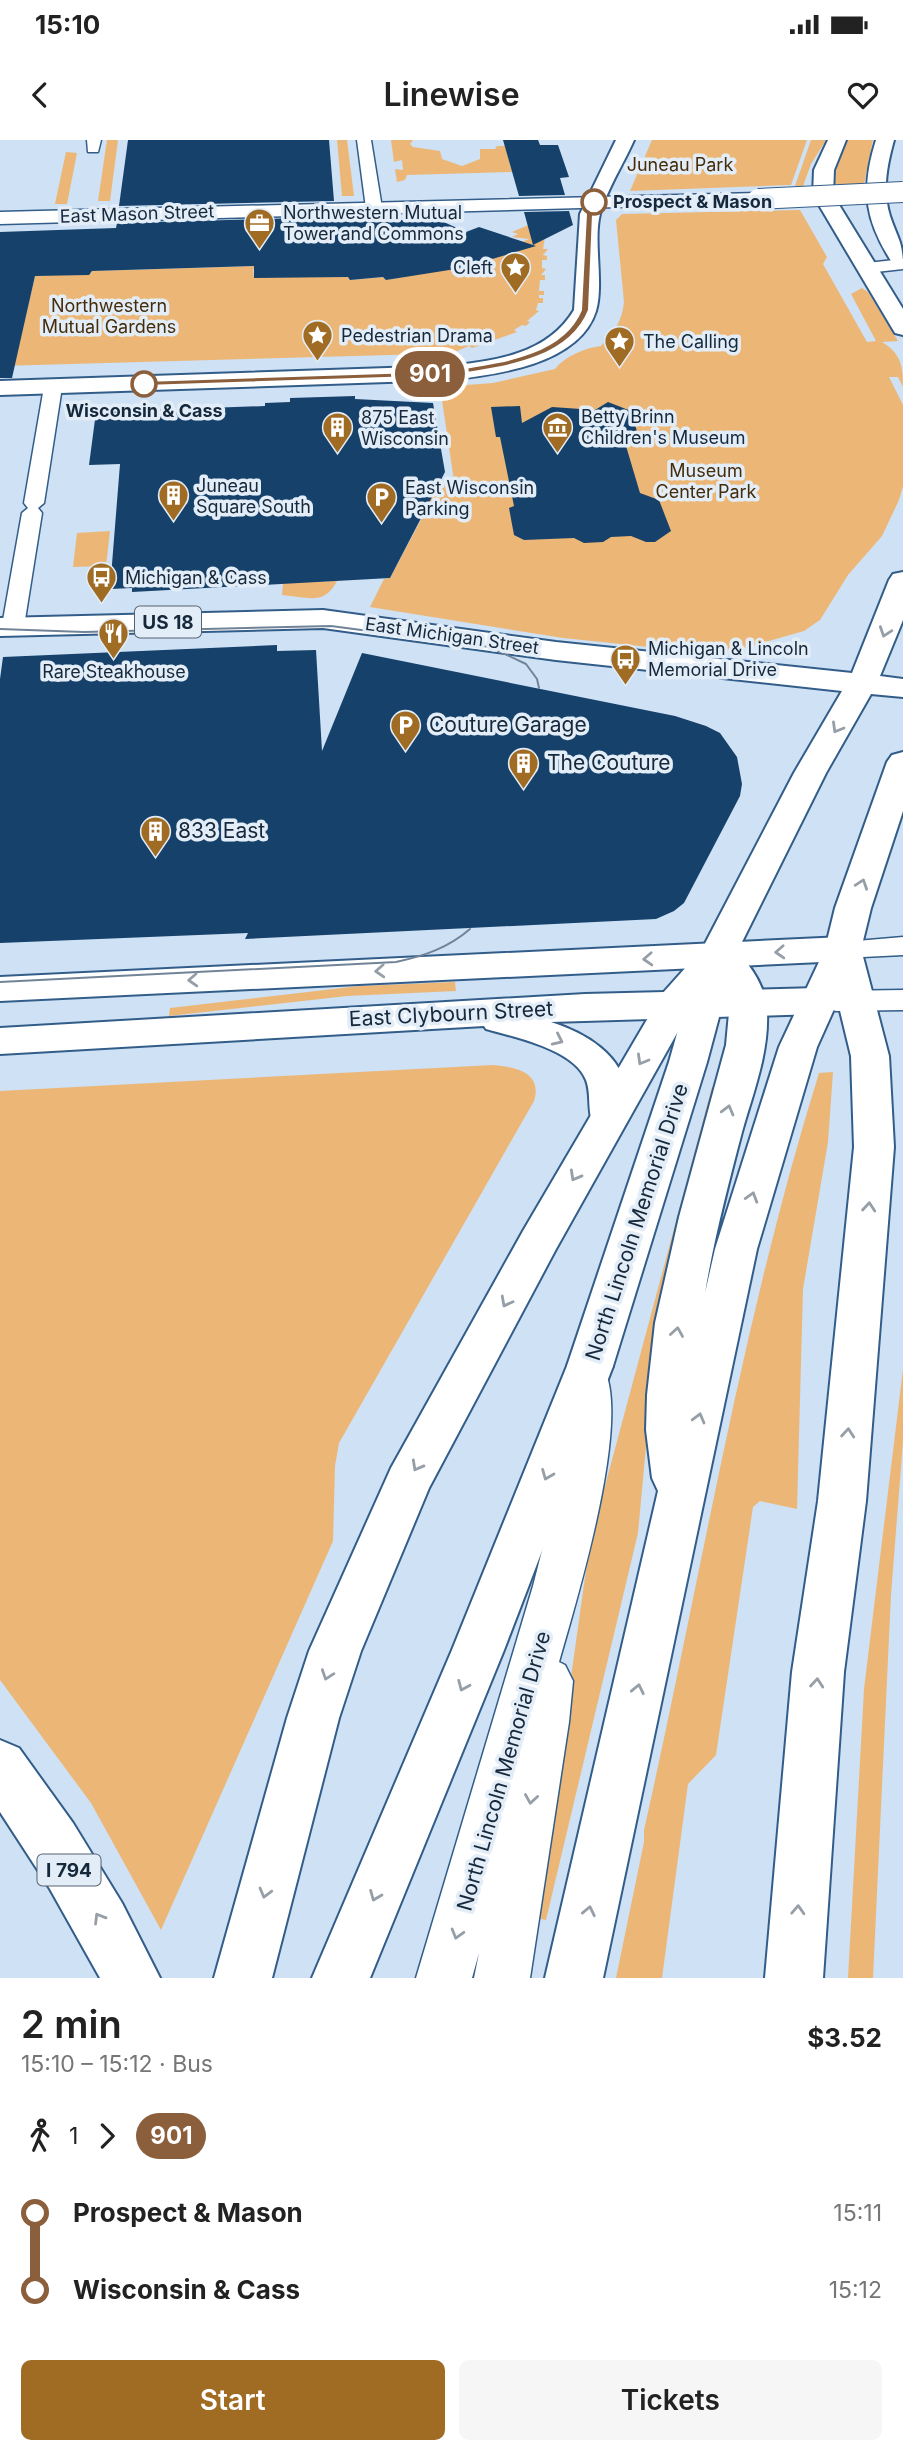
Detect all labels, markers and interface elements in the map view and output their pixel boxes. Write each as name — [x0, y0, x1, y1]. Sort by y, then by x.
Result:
text: 15:10 — [35, 9, 100, 40]
text: Linewise — [383, 75, 520, 114]
icon: back — [21, 76, 59, 114]
icon: heart — [844, 76, 882, 114]
park label: Juneau Park — [627, 154, 733, 175]
marker: Prospect & Mason — [581, 189, 607, 215]
place label: Prospect & Mason — [613, 191, 772, 212]
street label: East Mason Street — [59, 200, 215, 227]
place label: Northwestern Mutual Tower and Commons — [283, 202, 464, 244]
office icon: Northwestern Mutual Tower and Commons — [243, 206, 277, 250]
place icon: Cleft — [499, 251, 533, 295]
place label: Cleft — [453, 257, 493, 278]
park label: Northwestern Mutual Gardens — [42, 295, 176, 337]
place icon: Pedestrian Drama — [301, 319, 335, 363]
place label: Pedestrian Drama — [341, 325, 493, 346]
place icon: The Calling — [603, 325, 637, 369]
place label: The Calling — [643, 331, 739, 352]
line badge: 901 — [390, 351, 470, 397]
text: 901 — [409, 359, 451, 388]
marker: Wisconsin & Cass — [131, 371, 157, 397]
place label: Wisconsin & Cass — [65, 400, 223, 421]
place label: Betty Brinn Children's Museum — [581, 406, 745, 448]
place label: 875 East Wisconsin — [361, 407, 449, 449]
museum icon: Betty Brinn Children's Museum — [541, 410, 575, 454]
building icon: 875 East Wisconsin — [321, 411, 355, 455]
park label: Museum Center Park — [656, 460, 757, 502]
place label: Juneau Square South — [196, 475, 311, 517]
place label: East Wisconsin Parking — [405, 477, 534, 519]
building icon: Juneau Square South — [156, 479, 190, 523]
parking icon: East Wisconsin Parking — [365, 481, 399, 525]
bus stop icon: Michigan & Cass — [85, 561, 119, 605]
place label: Michigan & Cass — [125, 567, 267, 588]
road number: US 18 — [135, 607, 201, 638]
street label: East Michigan Street — [364, 613, 540, 658]
restaurant icon: Rare Steakhouse — [97, 617, 131, 661]
one-way arrow — [879, 626, 893, 638]
place label: Michigan & Lincoln Memorial Drive — [648, 638, 809, 680]
bus stop icon: Michigan & Lincoln Memorial Drive — [608, 642, 642, 686]
place label: Rare Steakhouse — [42, 661, 186, 682]
parking icon: Couture Garage — [389, 708, 423, 752]
place label: Couture Garage — [429, 712, 587, 737]
one-way arrow — [832, 720, 845, 733]
building icon: The Couture — [507, 746, 541, 790]
place label: The Couture — [547, 750, 671, 775]
building icon: 833 East — [138, 814, 172, 858]
place label: 833 East — [178, 818, 265, 843]
one-way arrow — [854, 878, 868, 890]
one-way arrow — [774, 945, 785, 960]
one-way arrow — [643, 951, 654, 966]
one-way arrow — [374, 964, 385, 979]
one-way arrow — [187, 973, 198, 988]
street label: East Clybourn Street — [348, 996, 554, 1031]
one-way arrow — [551, 1032, 563, 1046]
one-way arrow — [637, 1053, 650, 1065]
street label: North Lincoln Memorial Drive — [580, 1080, 693, 1363]
one-way arrow — [720, 1104, 734, 1116]
one-way arrow — [570, 1169, 583, 1182]
one-way arrow — [744, 1192, 758, 1204]
one-way arrow — [861, 1201, 876, 1213]
one-way arrow — [501, 1295, 514, 1307]
one-way arrow — [669, 1326, 684, 1338]
one-way arrow — [691, 1412, 705, 1424]
one-way arrow — [841, 1428, 856, 1439]
one-way arrow — [412, 1459, 426, 1471]
one-way arrow — [541, 1469, 555, 1481]
street label: North Lincoln Memorial Drive — [452, 1628, 555, 1914]
one-way arrow — [321, 1668, 335, 1680]
one-way arrow — [810, 1677, 825, 1689]
one-way arrow — [457, 1680, 471, 1692]
one-way arrow — [629, 1683, 644, 1695]
one-way arrow — [524, 1794, 539, 1805]
road number: I 794 — [38, 1854, 100, 1886]
one-way arrow — [259, 1887, 273, 1899]
one-way arrow — [369, 1890, 383, 1902]
one-way arrow — [791, 1904, 806, 1915]
one-way arrow — [581, 1905, 595, 1917]
one-way arrow — [94, 1912, 107, 1925]
one-way arrow — [450, 1928, 465, 1940]
text: 2 min — [21, 2001, 122, 2047]
text: $3.52 — [807, 2022, 882, 2053]
text: 15:10 – 15:12 · Bus — [21, 2050, 213, 2078]
icon: walk — [21, 2117, 59, 2155]
icon: forward — [88, 2117, 126, 2155]
text: 901 — [150, 2121, 192, 2150]
text: 1 — [69, 2122, 78, 2150]
text: Prospect & Mason — [73, 2197, 303, 2228]
text: 15:11 — [833, 2199, 882, 2227]
text: Wisconsin & Cass — [73, 2274, 300, 2305]
text: 15:12 — [829, 2276, 882, 2304]
button: Start — [21, 2360, 445, 2440]
button: Tickets — [459, 2360, 882, 2440]

